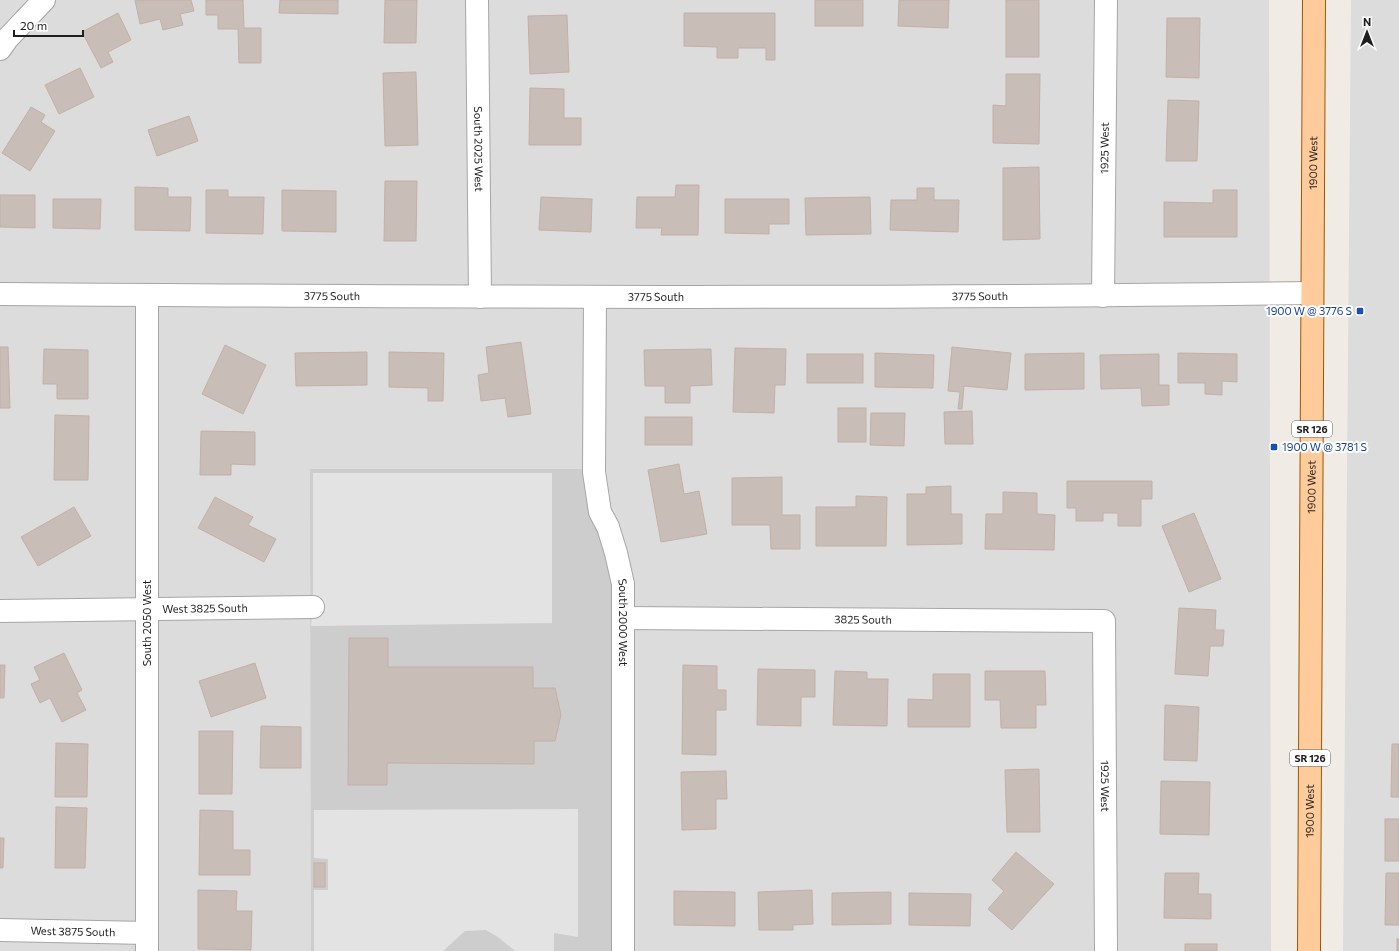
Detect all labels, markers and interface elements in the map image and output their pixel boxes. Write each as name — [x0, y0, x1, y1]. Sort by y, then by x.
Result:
scale bar — [14, 12, 83, 38]
north arrow — [1347, 12, 1387, 52]
text: N — [1363, 15, 1371, 28]
text: 20 m — [20, 18, 47, 32]
street label: South 2025 West — [472, 106, 486, 192]
street label: 1925 West — [1097, 122, 1111, 174]
street label: 1900 West — [1306, 136, 1319, 190]
street label: 3775 South — [304, 289, 360, 302]
street label: 3775 South — [952, 289, 1008, 302]
street label: 3775 South — [628, 290, 684, 303]
place label: 1900 W @ 3776 S — [1266, 304, 1352, 317]
marker: 1900 W @ 3776 S — [1355, 306, 1365, 316]
road number: SR 126 — [1292, 421, 1332, 437]
place label: 1900 W @ 3781 S — [1282, 440, 1367, 453]
marker: 1900 W @ 3781 S — [1269, 442, 1279, 452]
street label: 1900 West — [1304, 460, 1318, 514]
street label: South 2000 West — [616, 577, 630, 667]
street label: South 2050 West — [140, 579, 153, 666]
street label: West 3825 South — [162, 601, 248, 615]
street label: 3825 South — [834, 612, 892, 626]
road number: SR 126 — [1290, 750, 1330, 766]
street label: 1925 West — [1099, 760, 1112, 812]
street label: 1900 West — [1303, 784, 1316, 838]
street label: West 3875 South — [30, 924, 116, 938]

